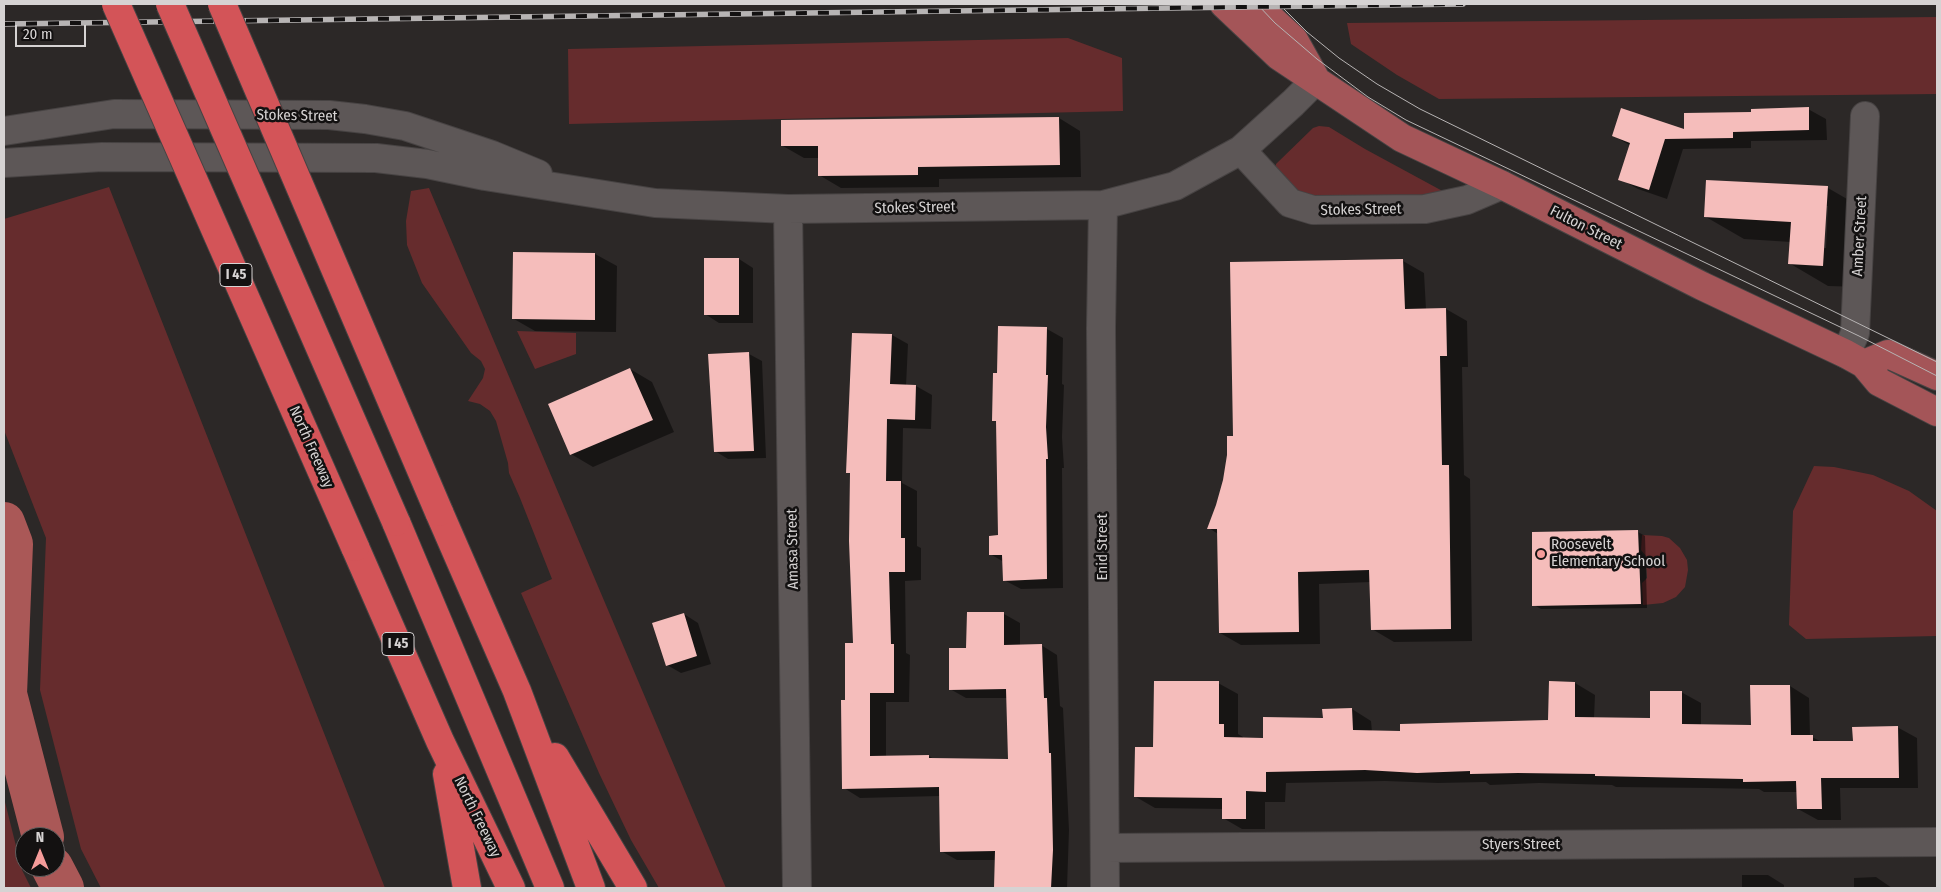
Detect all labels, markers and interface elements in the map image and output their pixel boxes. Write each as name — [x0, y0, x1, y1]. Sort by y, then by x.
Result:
scale bar — [18, 15, 89, 47]
text: 20 m — [23, 25, 53, 43]
street label: Stokes Street — [256, 106, 338, 126]
street label: Amber Street — [1849, 195, 1871, 277]
street label: Stokes Street — [874, 198, 956, 218]
street label: Stokes Street — [1320, 200, 1402, 220]
street label: Fulton Street — [1547, 202, 1625, 254]
road number: I 45 — [220, 264, 252, 286]
street label: North Freeway — [285, 403, 337, 491]
street label: Amasa Street — [783, 508, 803, 590]
street label: Enid Street — [1094, 513, 1112, 581]
place label: Roosevelt Elementary School — [1551, 536, 1665, 571]
marker: Roosevelt Elementary School — [1535, 548, 1547, 560]
road number: I 45 — [382, 633, 414, 656]
street label: North Freeway — [450, 774, 504, 860]
north arrow — [15, 827, 65, 877]
text: N — [36, 829, 44, 846]
street label: Styers Street — [1482, 836, 1560, 854]

